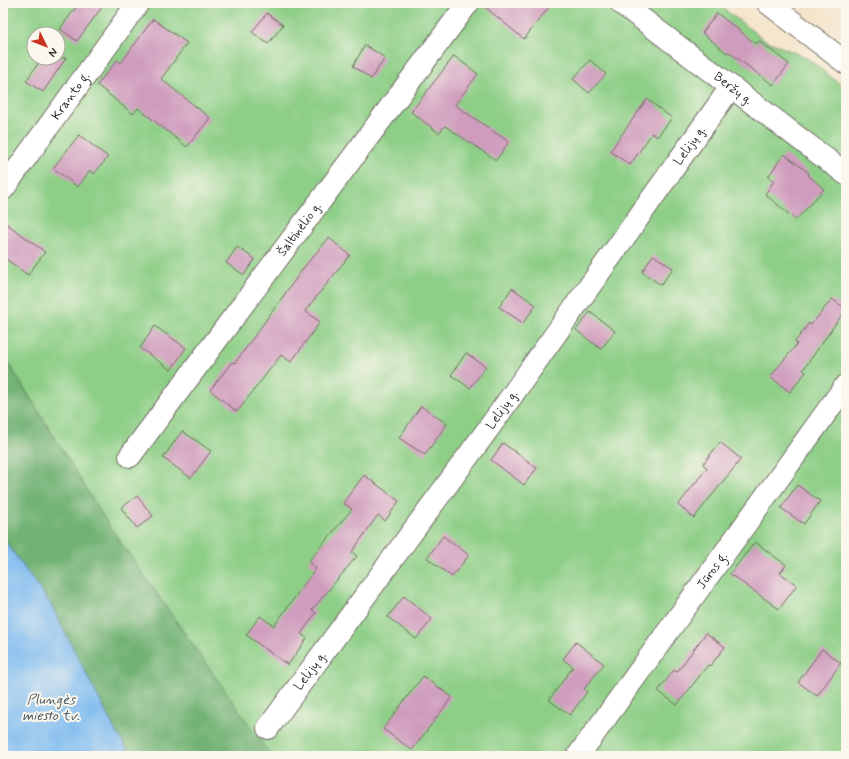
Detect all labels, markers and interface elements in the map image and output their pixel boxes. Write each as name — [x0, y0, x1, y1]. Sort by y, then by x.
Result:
north arrow — [26, 26, 66, 66]
text: N — [45, 45, 60, 60]
street label: Kranto g. — [47, 68, 94, 123]
street label: Beržų g. — [710, 68, 756, 109]
street label: Lelijų g. — [670, 122, 709, 169]
street label: Šaltinėlio g. — [273, 198, 325, 260]
street label: Lelijų g. — [482, 386, 522, 433]
street label: Jūros g. — [693, 548, 731, 592]
street label: Lelijų g. — [290, 648, 330, 694]
water label: Plungės miesto tv. — [22, 691, 80, 725]

